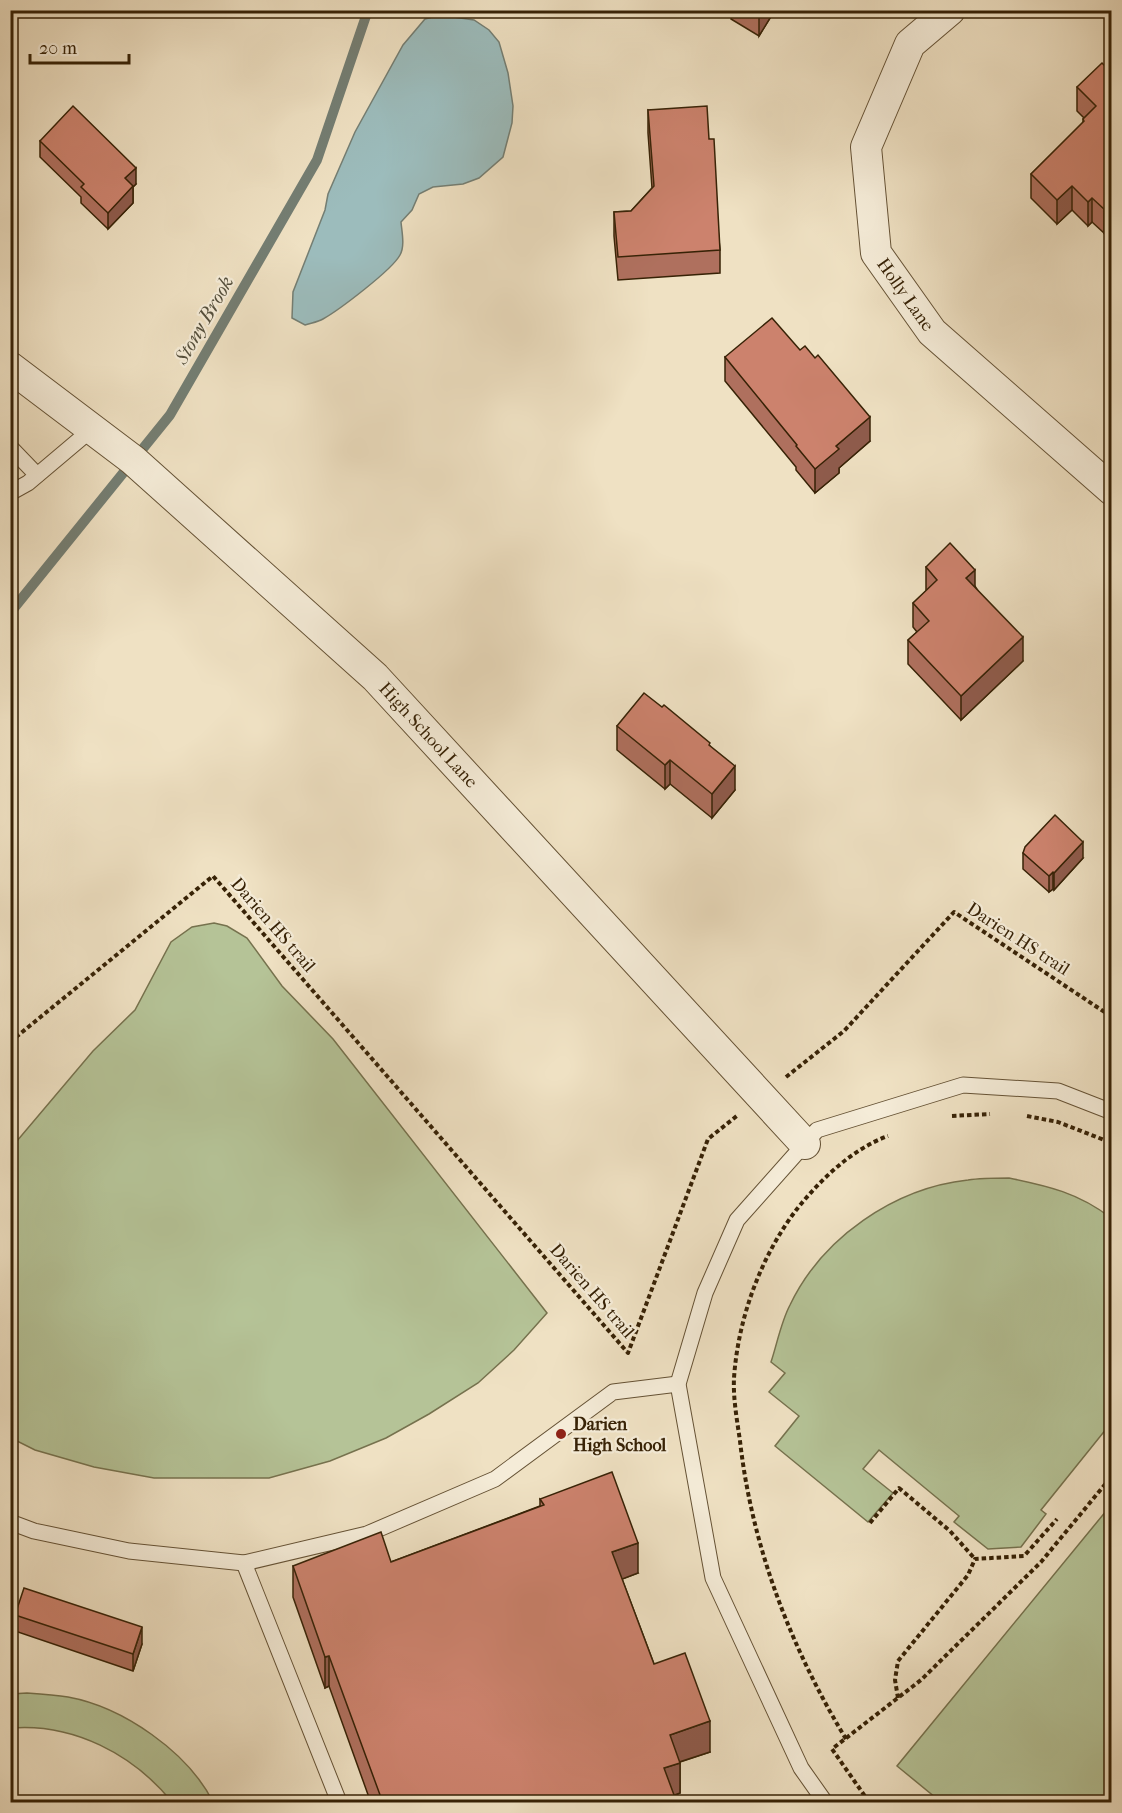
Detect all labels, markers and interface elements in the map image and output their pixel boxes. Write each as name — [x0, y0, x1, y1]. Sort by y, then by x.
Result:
scale bar — [30, 27, 129, 65]
text: 20 m — [39, 38, 77, 59]
street label: Holly Lane — [872, 254, 939, 335]
water label: Stony Brook — [169, 272, 238, 369]
street label: High School Lane — [375, 678, 482, 792]
street label: Darien HS trail — [226, 874, 320, 977]
street label: Darien HS trail — [963, 898, 1073, 980]
street label: Darien HS trail — [545, 1240, 639, 1343]
place label: Darien High School — [573, 1414, 667, 1456]
marker: Darien High School — [554, 1427, 568, 1441]

